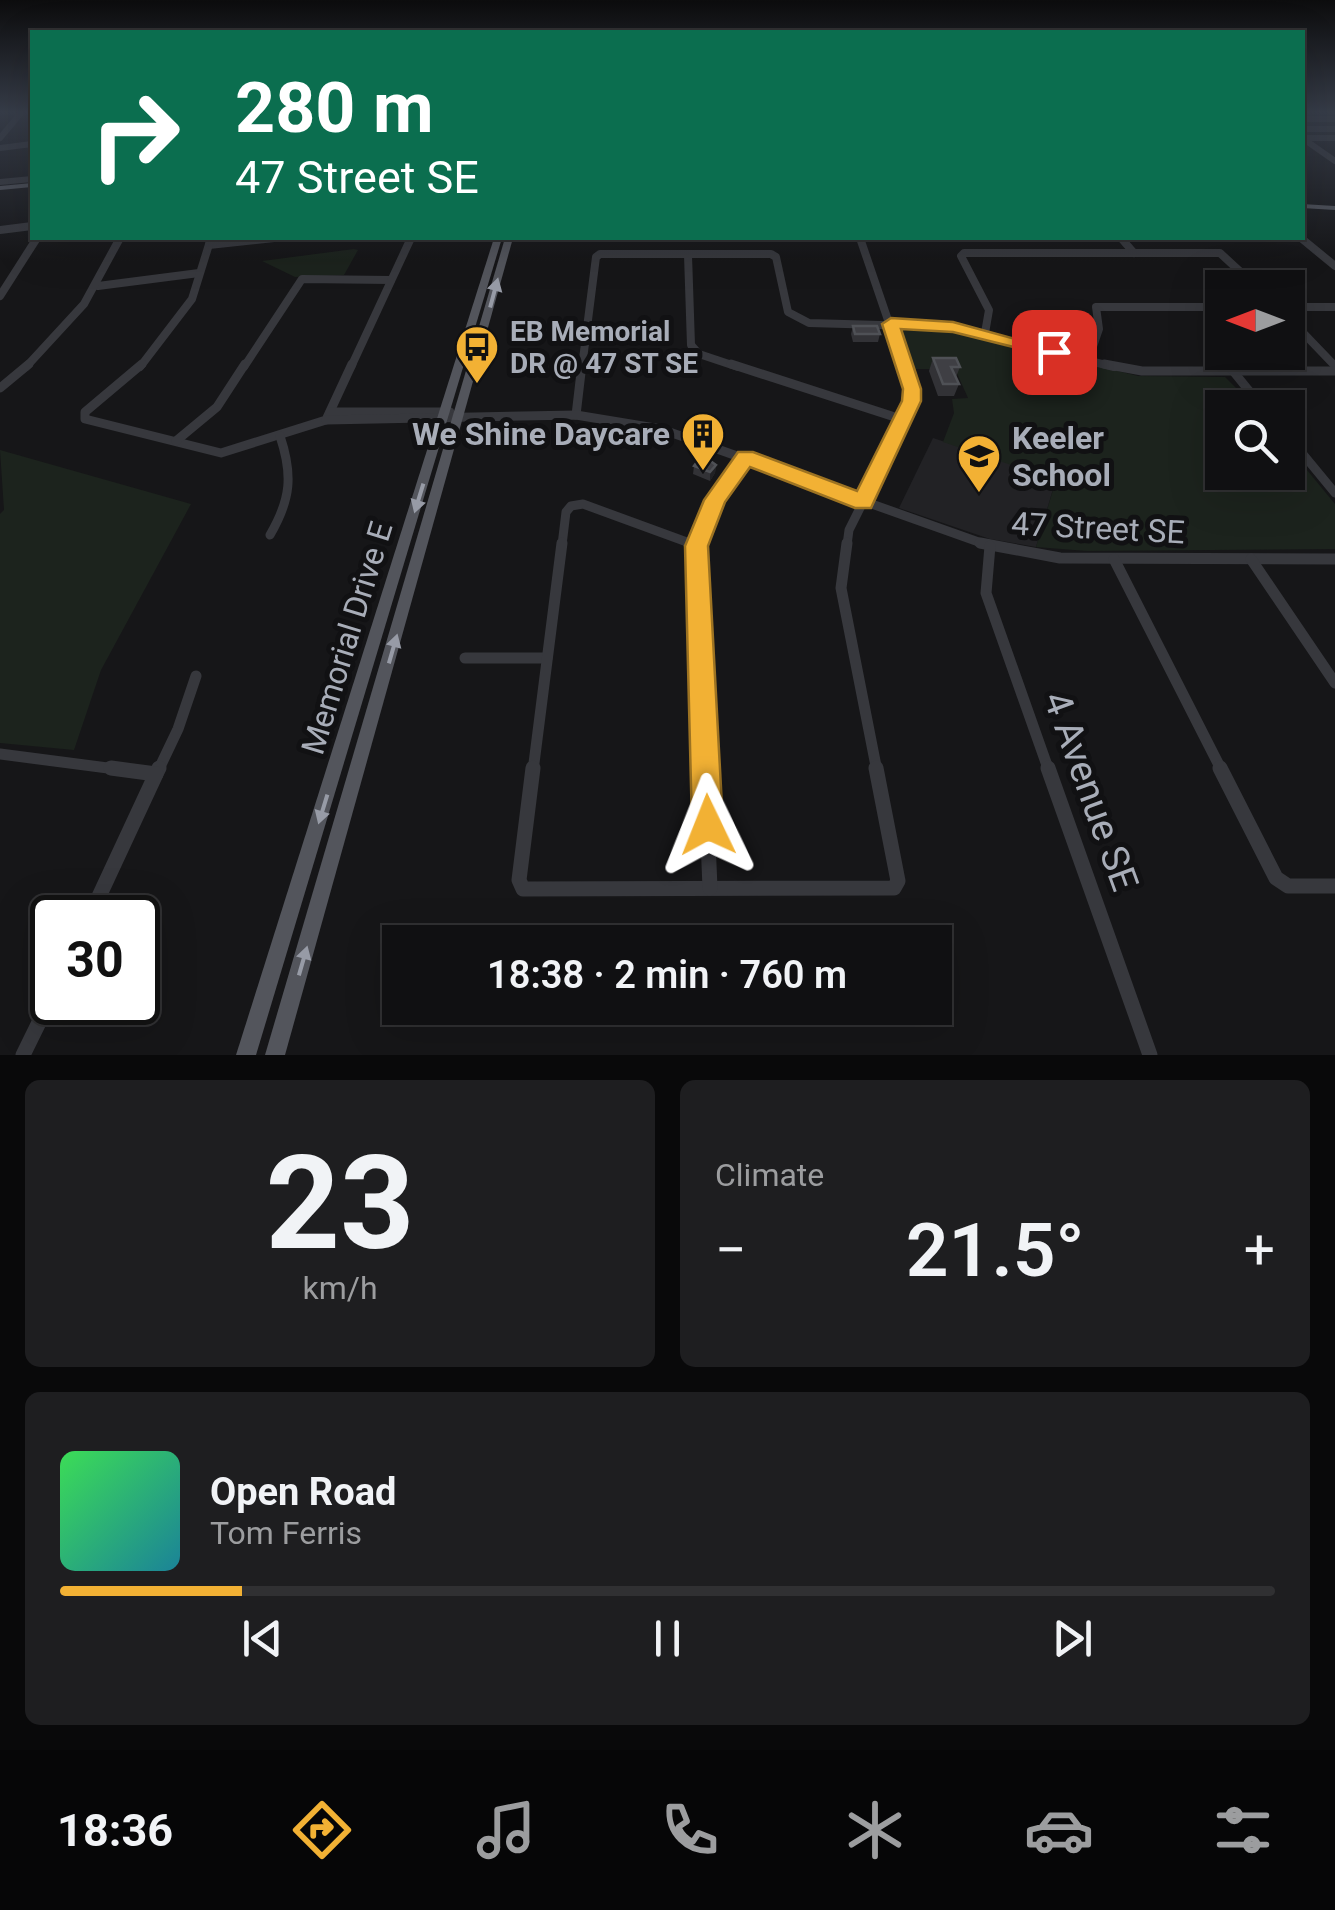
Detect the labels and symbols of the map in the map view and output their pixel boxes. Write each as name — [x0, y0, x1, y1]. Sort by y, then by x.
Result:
north arrow — [1205, 270, 1305, 370]
one-way arrow — [487, 277, 503, 308]
pin — [1012, 310, 1097, 395]
place label: EB Memorial DR @ 47 ST SE — [510, 315, 698, 380]
bus stop icon: EB Memorial DR @ 47 ST SE — [454, 324, 500, 385]
building icon: We Shine Daycare — [680, 411, 726, 472]
place label: We Shine Daycare — [412, 415, 670, 453]
place label: Keeler School — [1012, 419, 1111, 494]
school or university icon: Keeler School — [956, 433, 1002, 494]
one-way arrow — [411, 484, 426, 514]
street label: 47 Street SE — [1010, 504, 1186, 552]
street label: Memorial Drive E — [294, 517, 400, 759]
one-way arrow — [386, 633, 401, 664]
street label: 4 Avenue SE — [1035, 685, 1147, 897]
position arrow — [656, 773, 760, 877]
one-way arrow — [314, 794, 329, 824]
speed limit sign: 30 — [30, 895, 160, 1025]
one-way arrow — [295, 946, 311, 977]

